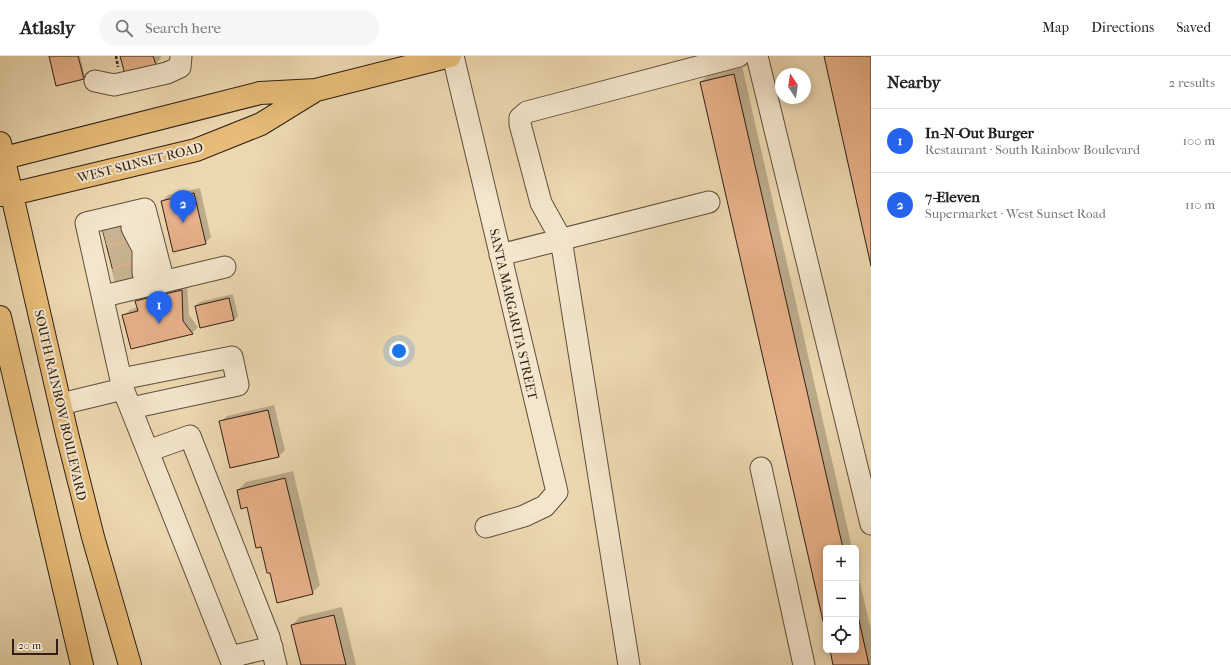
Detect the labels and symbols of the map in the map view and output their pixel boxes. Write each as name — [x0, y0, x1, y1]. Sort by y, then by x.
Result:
north arrow — [775, 68, 811, 104]
street label: WEST SUNSET ROAD — [75, 140, 205, 186]
pin: 2 — [170, 190, 196, 223]
street label: SANTA MARGARITA STREET — [486, 227, 541, 401]
pin: 1 — [146, 291, 172, 324]
street label: SOUTH RAINBOW BOULEVARD — [31, 308, 90, 502]
your location — [389, 341, 409, 361]
scale bar — [12, 637, 58, 656]

